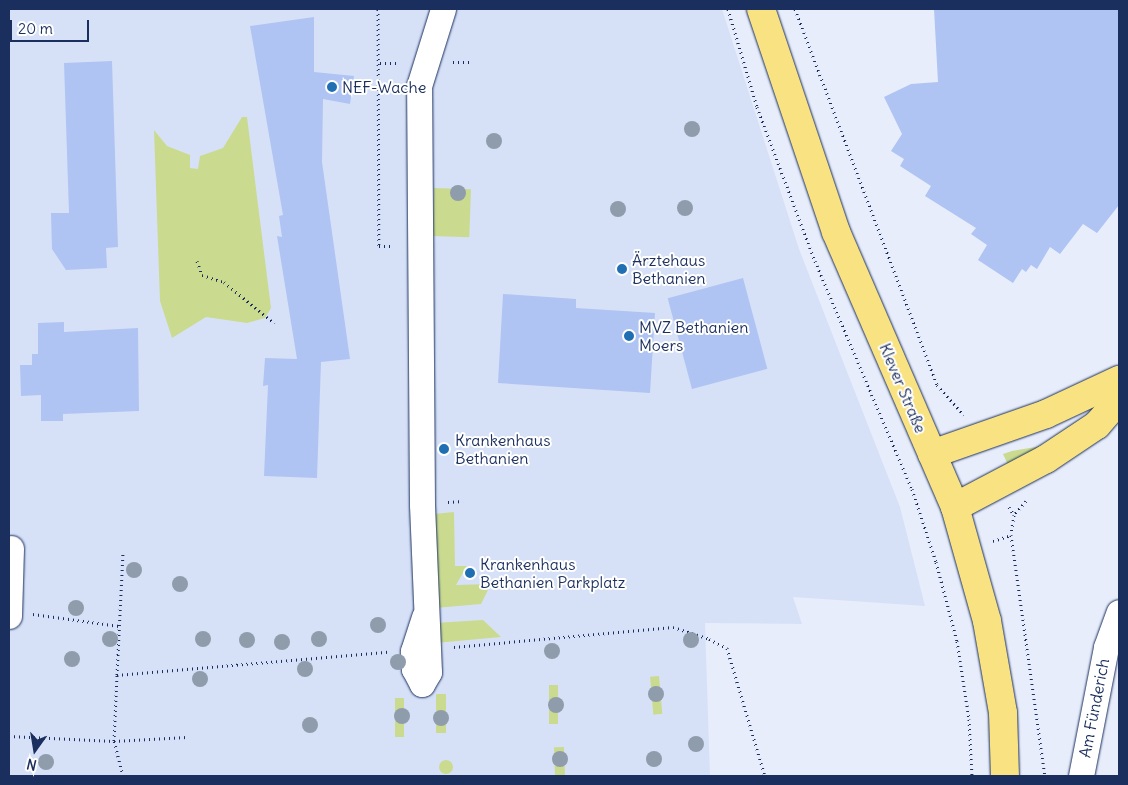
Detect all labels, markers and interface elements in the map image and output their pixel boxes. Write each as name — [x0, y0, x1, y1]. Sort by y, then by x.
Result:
scale bar — [12, 10, 91, 42]
text: 20 m — [18, 19, 53, 38]
place label: NEF-Wache — [342, 77, 426, 97]
marker: NEF-Wache — [326, 81, 338, 93]
place label: Ärztehaus Bethanien — [632, 250, 706, 288]
marker: Ärztehaus Bethanien — [616, 263, 628, 275]
place label: MVZ Bethanien Moers — [639, 317, 748, 355]
marker: MVZ Bethanien Moers — [623, 330, 635, 342]
street label: Klever Straße — [875, 340, 931, 436]
place label: Krankenhaus Bethanien — [455, 430, 550, 468]
marker: Krankenhaus Bethanien — [437, 442, 451, 456]
place label: Krankenhaus Bethanien Parkplatz — [480, 554, 625, 592]
marker: Krankenhaus Bethanien Parkplatz — [464, 567, 476, 579]
street label: Am Fünderich — [1075, 657, 1113, 759]
north arrow — [10, 725, 60, 775]
text: N — [25, 755, 38, 774]

